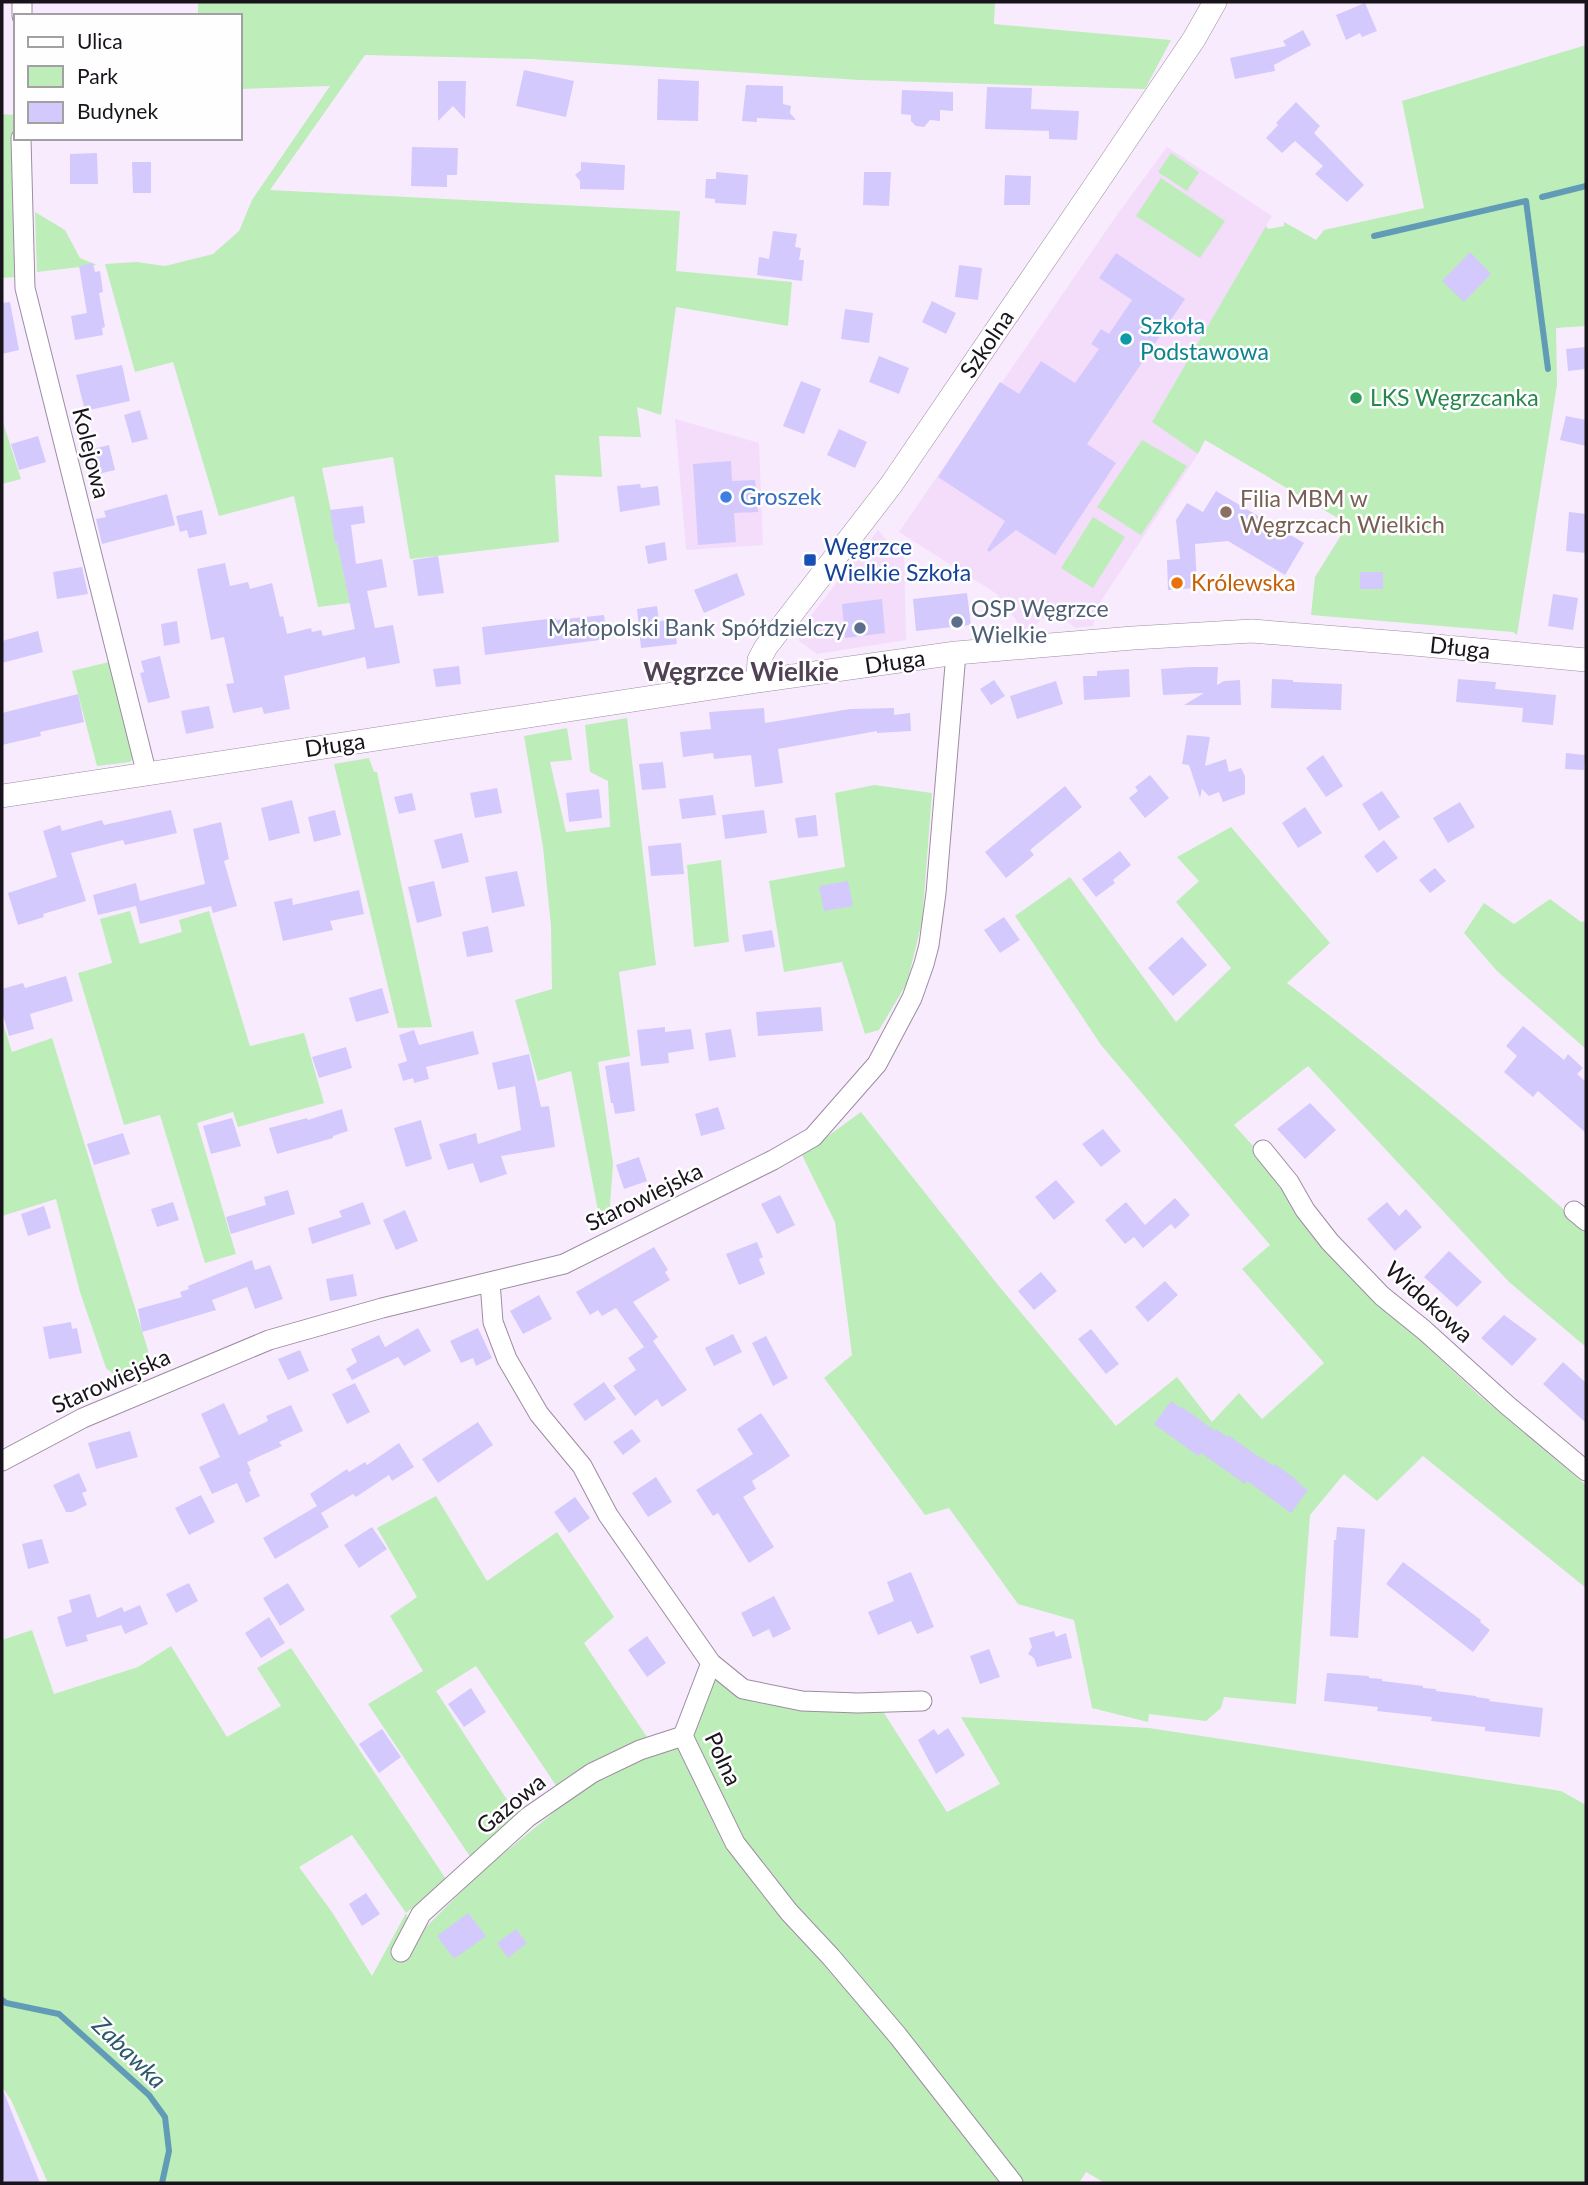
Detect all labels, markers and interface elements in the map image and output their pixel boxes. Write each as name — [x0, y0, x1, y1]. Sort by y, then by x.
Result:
legend — [14, 14, 242, 140]
text: Ulica — [77, 28, 123, 53]
text: Park — [77, 63, 118, 88]
text: Budynek — [77, 98, 158, 123]
street label: Szkolna — [953, 304, 1019, 383]
place label: Szkoła Podstawowa — [1140, 311, 1269, 365]
marker: Szkoła Podstawowa — [1118, 331, 1134, 347]
place label: LKS Węgrzcanka — [1370, 383, 1539, 411]
marker: LKS Węgrzcanka — [1348, 390, 1364, 406]
street label: Kolejowa — [67, 404, 117, 501]
place label: Groszek — [740, 482, 822, 510]
place label: Filia MBM w Węgrzcach Wielkich — [1240, 484, 1445, 538]
marker: Groszek — [718, 489, 734, 505]
marker: Filia MBM w Węgrzcach Wielkich — [1218, 504, 1234, 520]
place label: Węgrzce Wielkie Szkoła — [824, 532, 971, 586]
marker: Węgrzce Wielkie Szkoła — [802, 552, 818, 568]
place label: Królewska — [1191, 568, 1296, 596]
marker: Królewska — [1169, 575, 1185, 591]
place label: OSP Węgrzce Wielkie — [971, 594, 1109, 648]
place label: Małopolski Bank Spółdzielczy — [548, 613, 846, 641]
marker: OSP Węgrzce Wielkie — [949, 614, 965, 630]
marker: Małopolski Bank Spółdzielczy — [852, 620, 868, 636]
street label: Długa — [1429, 630, 1492, 664]
street label: Długa — [863, 643, 927, 679]
district label: Węgrzce Wielkie — [643, 655, 839, 687]
street label: Długa — [303, 726, 367, 762]
street label: Starowiejska — [580, 1156, 707, 1236]
street label: Widokowa — [1380, 1255, 1479, 1348]
street label: Starowiejska — [47, 1342, 174, 1419]
street label: Polna — [699, 1727, 748, 1790]
street label: Gazowa — [470, 1767, 550, 1839]
water label: Zabawka — [87, 2009, 173, 2094]

